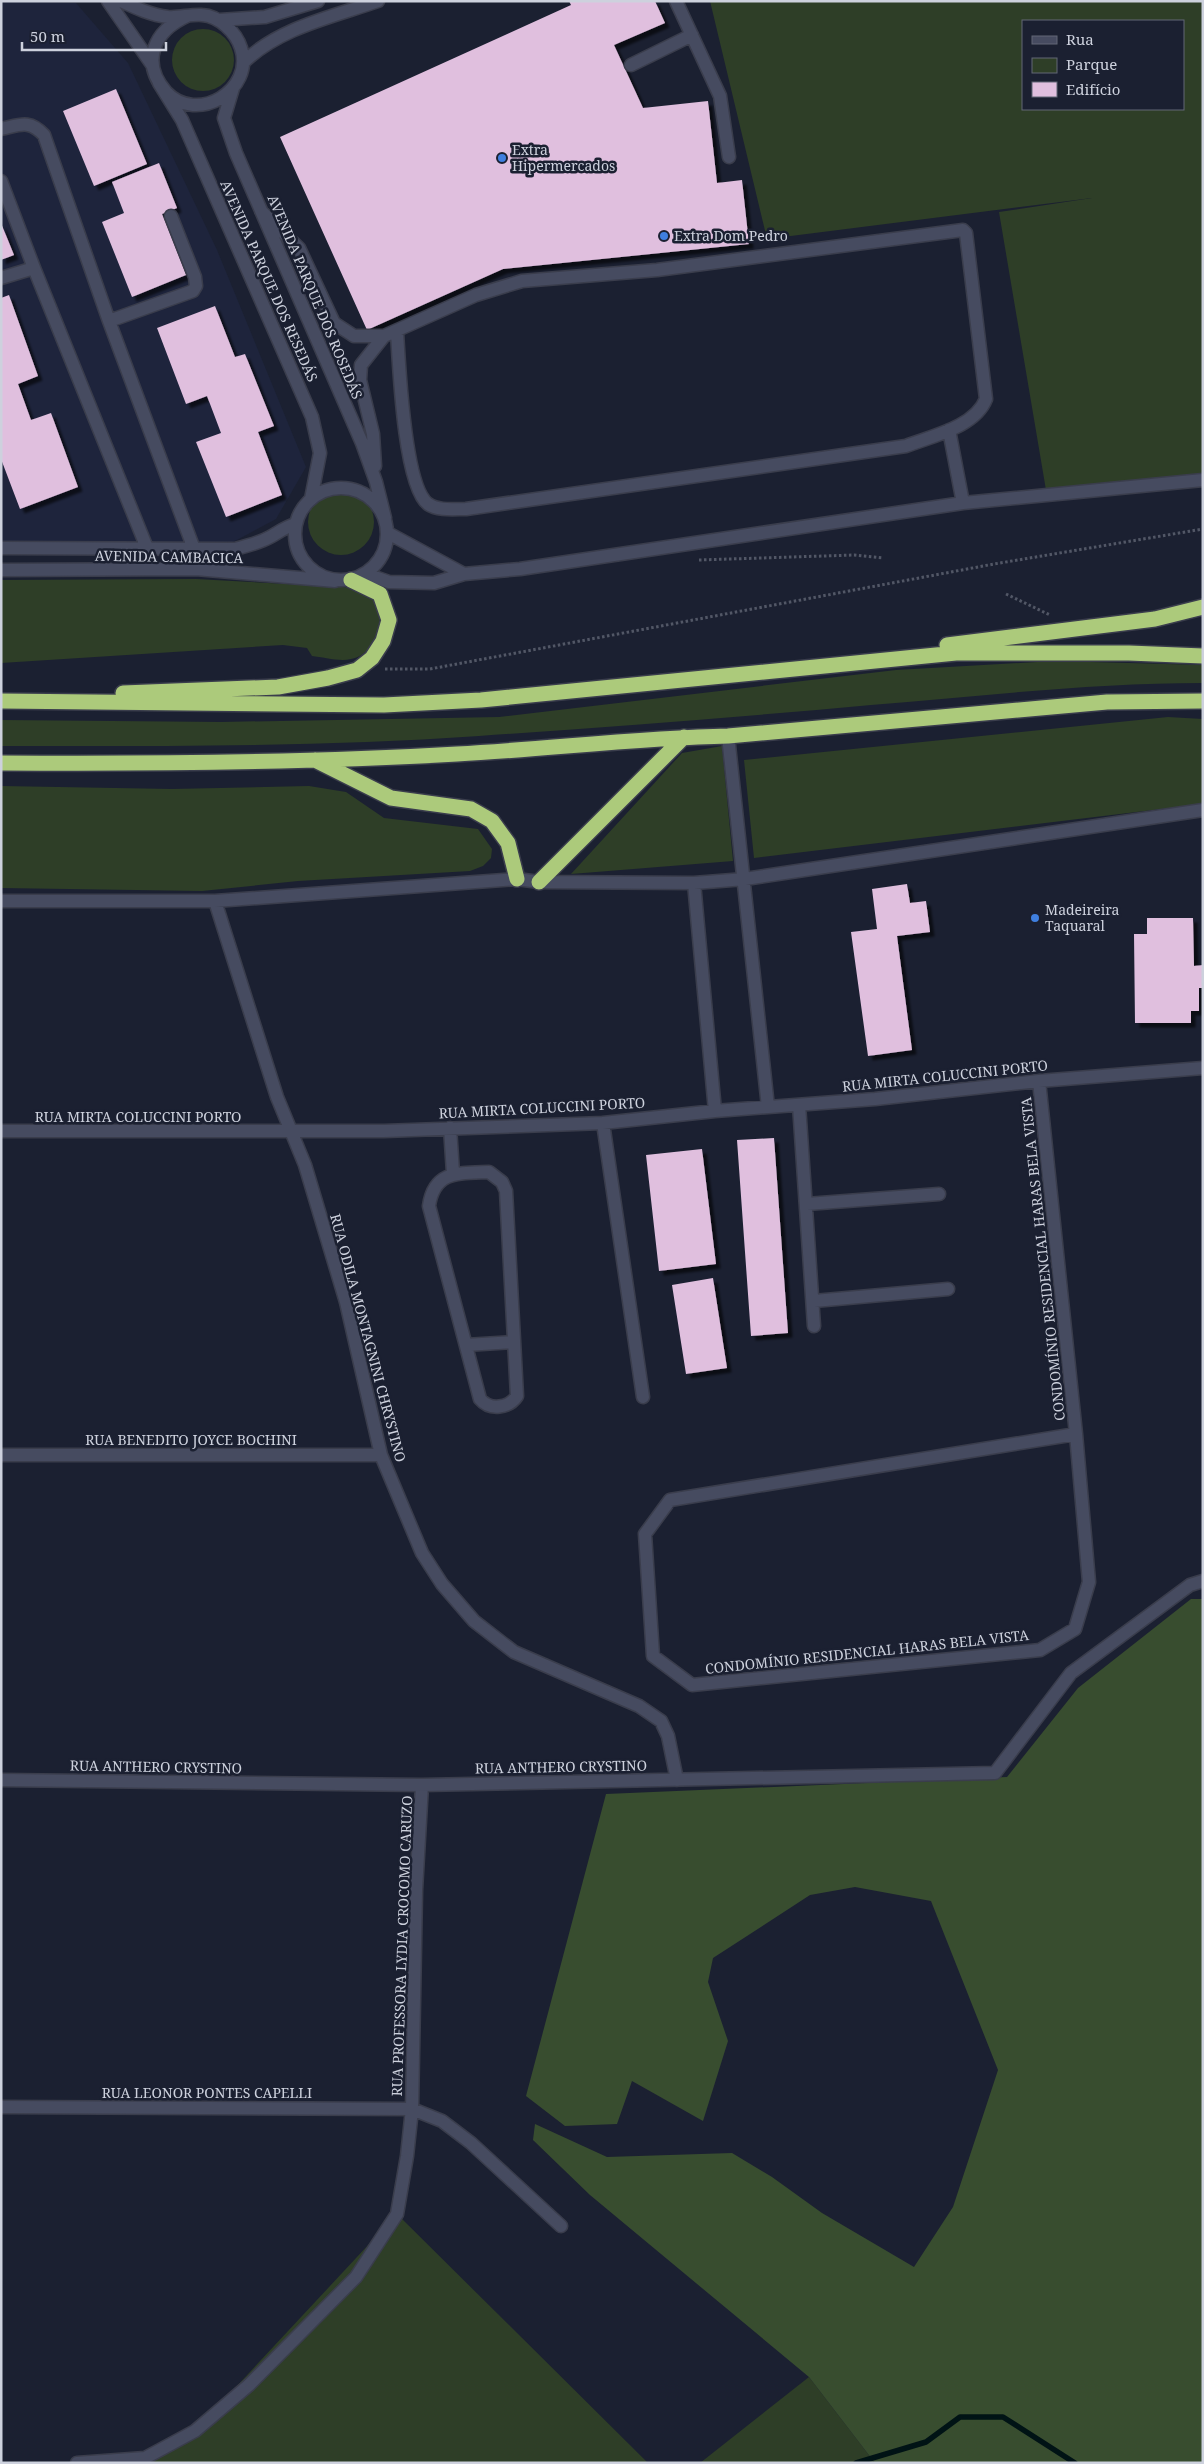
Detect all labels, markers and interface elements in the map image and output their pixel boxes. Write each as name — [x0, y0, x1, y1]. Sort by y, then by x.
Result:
scale bar — [22, 20, 166, 52]
legend — [1022, 20, 1184, 110]
text: 50 m — [30, 26, 65, 46]
text: Rua — [1066, 29, 1094, 49]
text: Parque — [1066, 54, 1117, 74]
text: Edifício — [1066, 79, 1121, 99]
place label: Extra Hipermercados — [512, 140, 615, 175]
marker: Extra Hipermercados — [496, 152, 508, 164]
street label: AVENIDA PARQUE DOS RESEDÁS — [216, 177, 323, 385]
street label: AVENIDA PARQUE DOS ROSEDÁS — [264, 192, 367, 402]
place label: Extra Dom Pedro — [674, 226, 788, 245]
marker: Extra Dom Pedro — [658, 230, 670, 242]
street label: AVENIDA CAMBACICA — [95, 546, 243, 567]
place label: Madeireira Taquaral — [1045, 900, 1119, 935]
marker: Madeireira Taquaral — [1029, 912, 1041, 924]
street label: RUA MIRTA COLUCCINI PORTO — [841, 1055, 1049, 1096]
street label: RUA MIRTA COLUCCINI PORTO — [438, 1093, 646, 1122]
street label: CONDOMÍNIO RESIDENCIAL HARAS BELA VISTA — [1016, 1096, 1069, 1422]
street label: RUA MIRTA COLUCCINI PORTO — [35, 1107, 241, 1126]
street label: RUA ODILA MONTAGNINI CHRYSTINO — [326, 1212, 411, 1464]
street label: RUA BENEDITO JOYCE BOCHINI — [85, 1430, 297, 1449]
street label: CONDOMÍNIO RESIDENCIAL HARAS BELA VISTA — [704, 1625, 1030, 1678]
street label: RUA ANTHERO CRYSTINO — [70, 1755, 242, 1778]
street label: RUA ANTHERO CRYSTINO — [475, 1755, 647, 1778]
street label: RUA PROFESSORA LYDIA CROCOMO CARUZO — [387, 1795, 416, 2097]
street label: RUA LEONOR PONTES CAPELLI — [102, 2083, 312, 2102]

